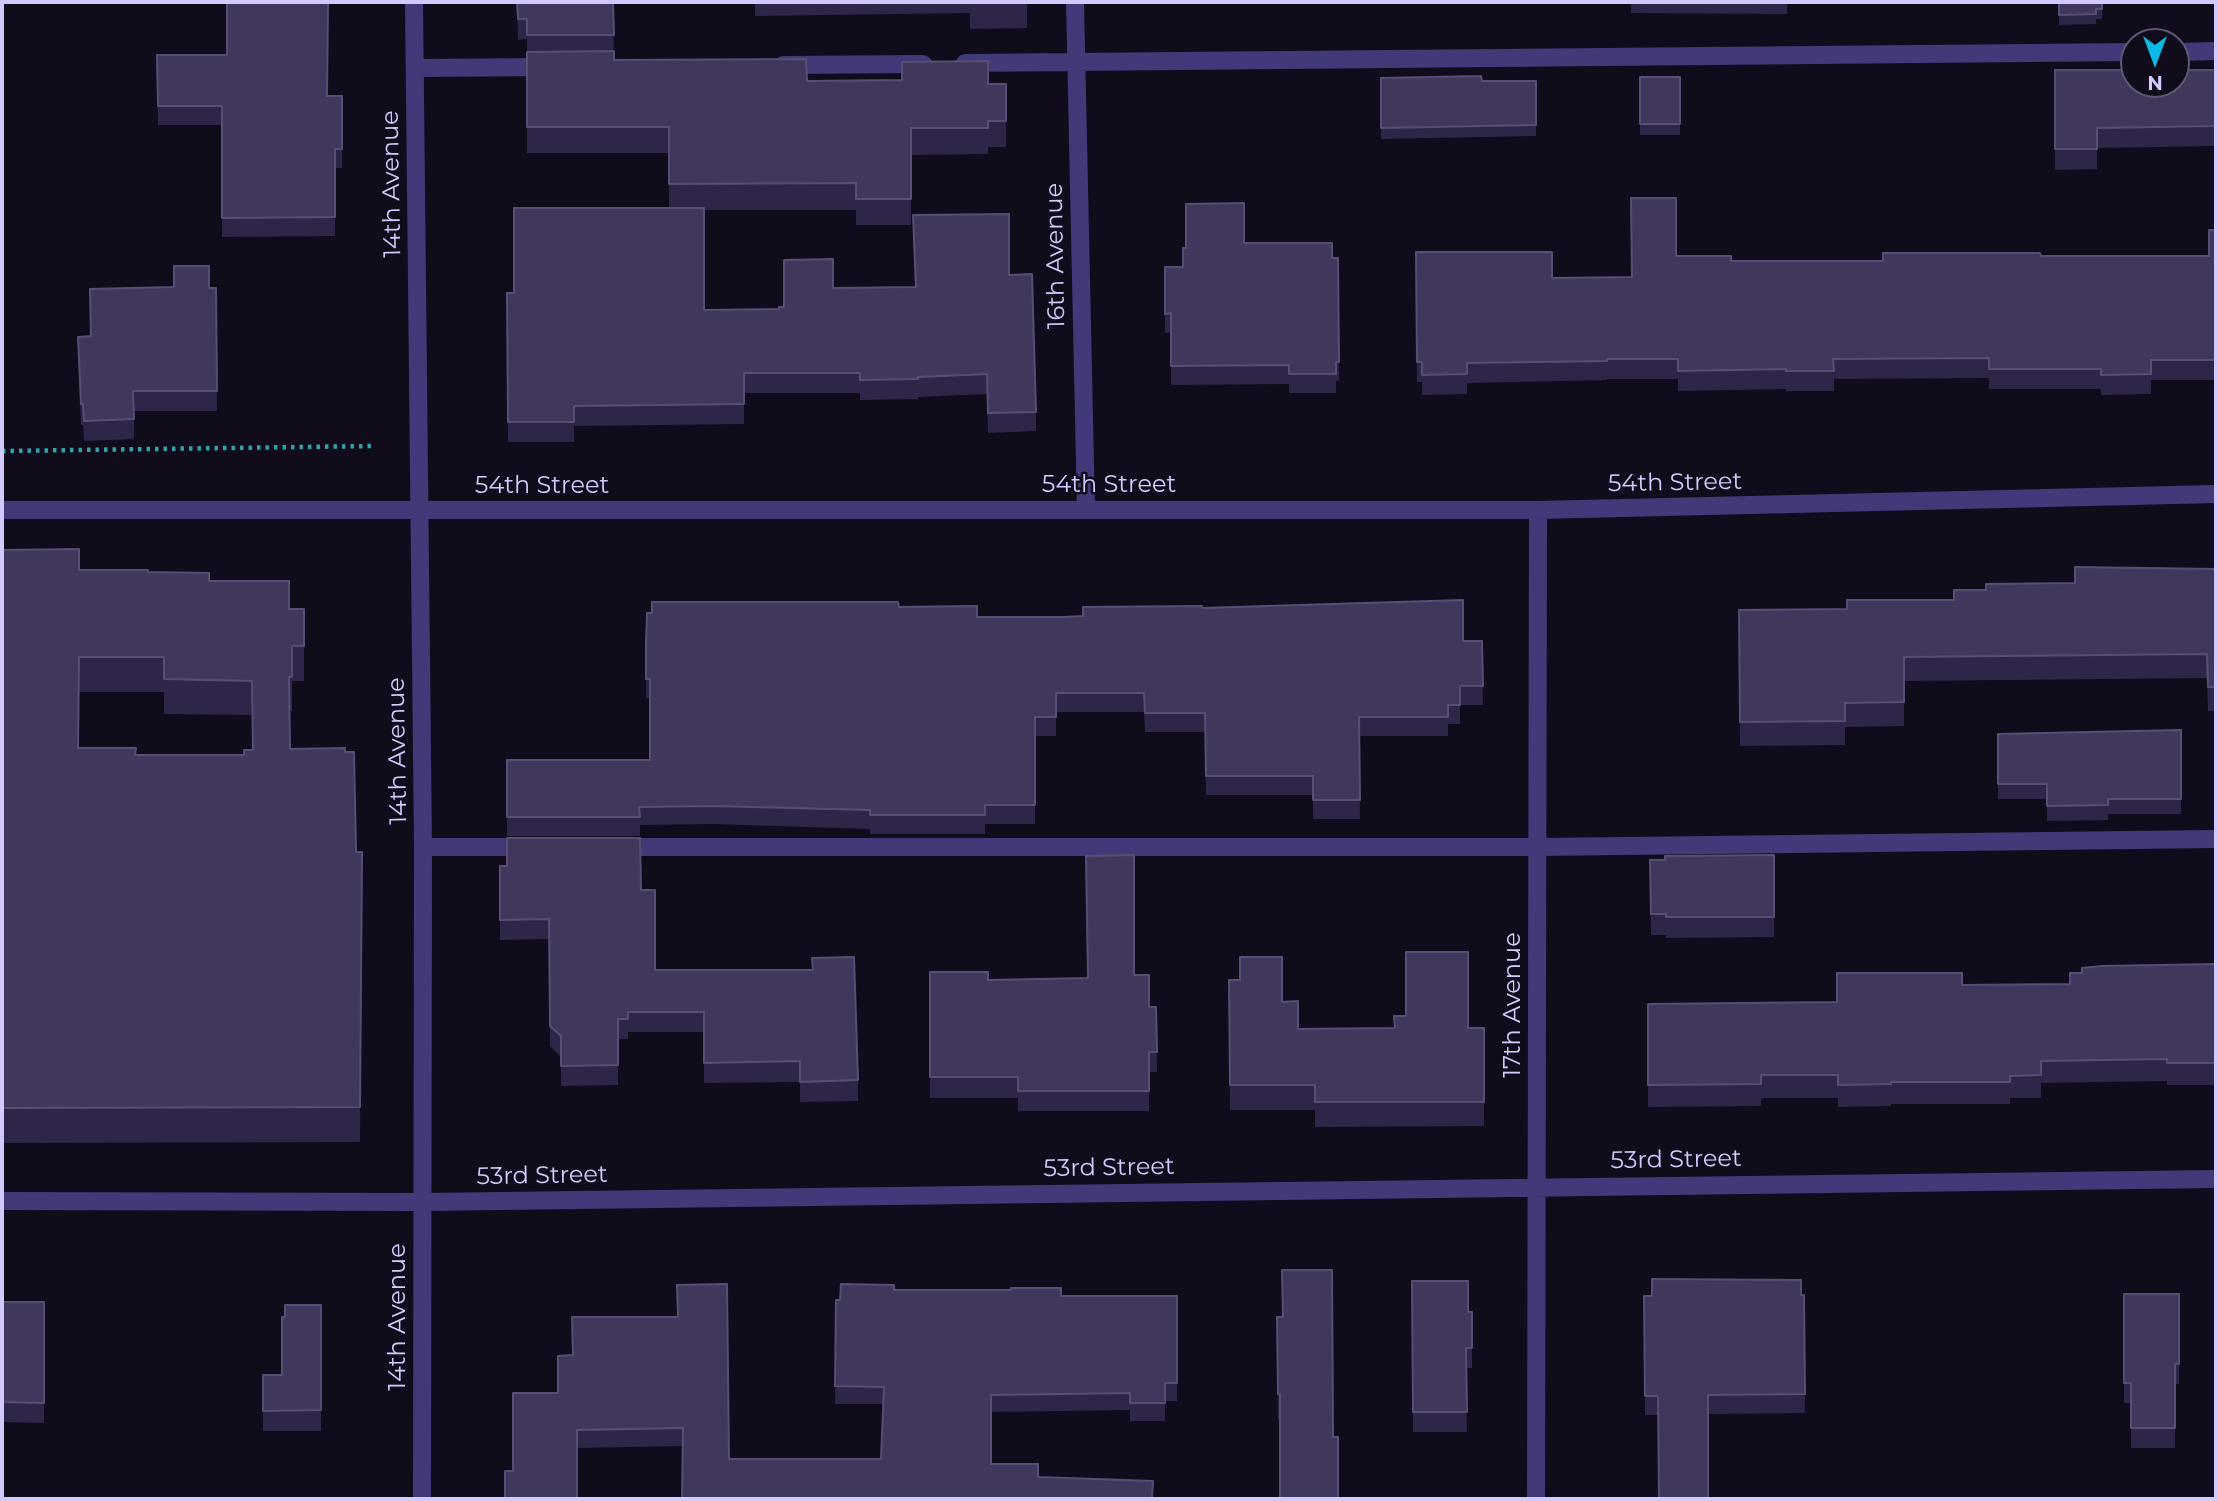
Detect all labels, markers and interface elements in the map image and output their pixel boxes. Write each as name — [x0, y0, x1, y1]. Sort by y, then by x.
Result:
north arrow — [2120, 28, 2190, 98]
text: N — [2147, 71, 2163, 94]
street label: 14th Avenue — [376, 110, 408, 258]
street label: 16th Avenue — [1040, 183, 1072, 329]
street label: 54th Street — [1608, 467, 1742, 499]
street label: 54th Street — [1042, 471, 1176, 499]
street label: 54th Street — [475, 472, 609, 500]
street label: 14th Avenue — [382, 677, 414, 825]
street label: 17th Avenue — [1499, 932, 1527, 1078]
street label: 53rd Street — [1610, 1144, 1742, 1176]
street label: 53rd Street — [1043, 1152, 1175, 1184]
street label: 53rd Street — [476, 1160, 608, 1192]
street label: 14th Avenue — [384, 1243, 412, 1391]

